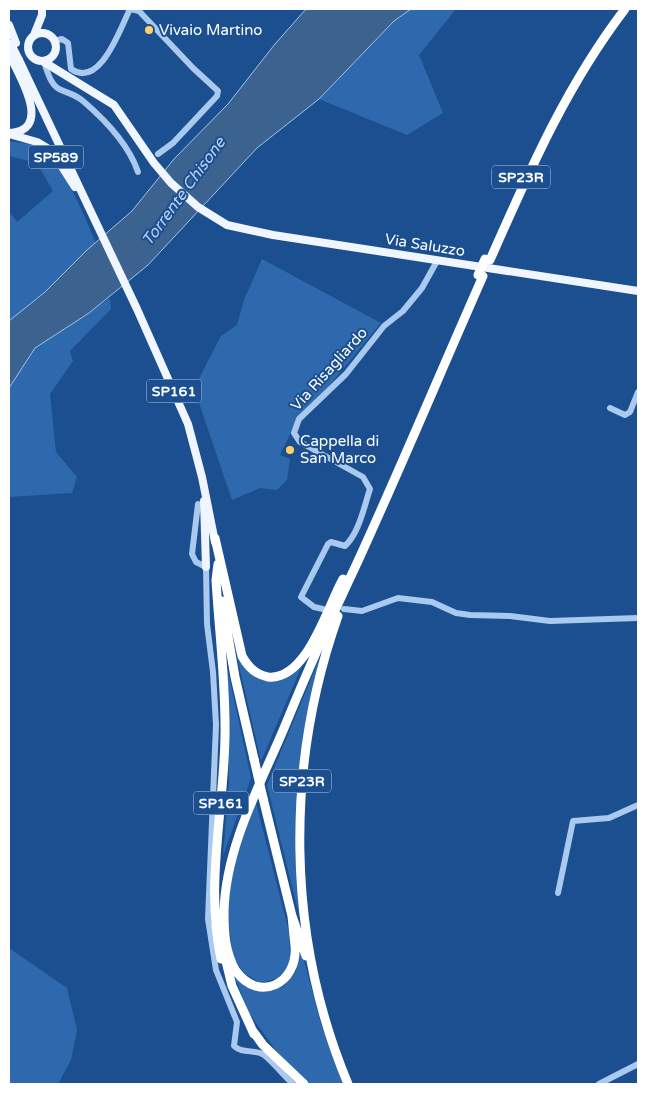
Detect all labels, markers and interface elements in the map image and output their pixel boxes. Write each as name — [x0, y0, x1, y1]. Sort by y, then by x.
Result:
place label: Vivaio Martino — [159, 21, 262, 39]
marker: Vivaio Martino — [143, 24, 155, 36]
water label: Torrente Chisone — [138, 133, 230, 250]
road number: SP589 — [28, 146, 84, 168]
road number: SP23R — [492, 166, 550, 188]
street label: Via Saluzzo — [384, 230, 466, 260]
street label: Via Risagliardo — [287, 324, 371, 414]
road number: SP161 — [146, 380, 202, 402]
place label: Cappella di San Marco — [300, 432, 379, 467]
marker: Cappella di San Marco — [284, 444, 296, 456]
road number: SP23R — [273, 769, 331, 792]
road number: SP161 — [194, 791, 248, 814]

